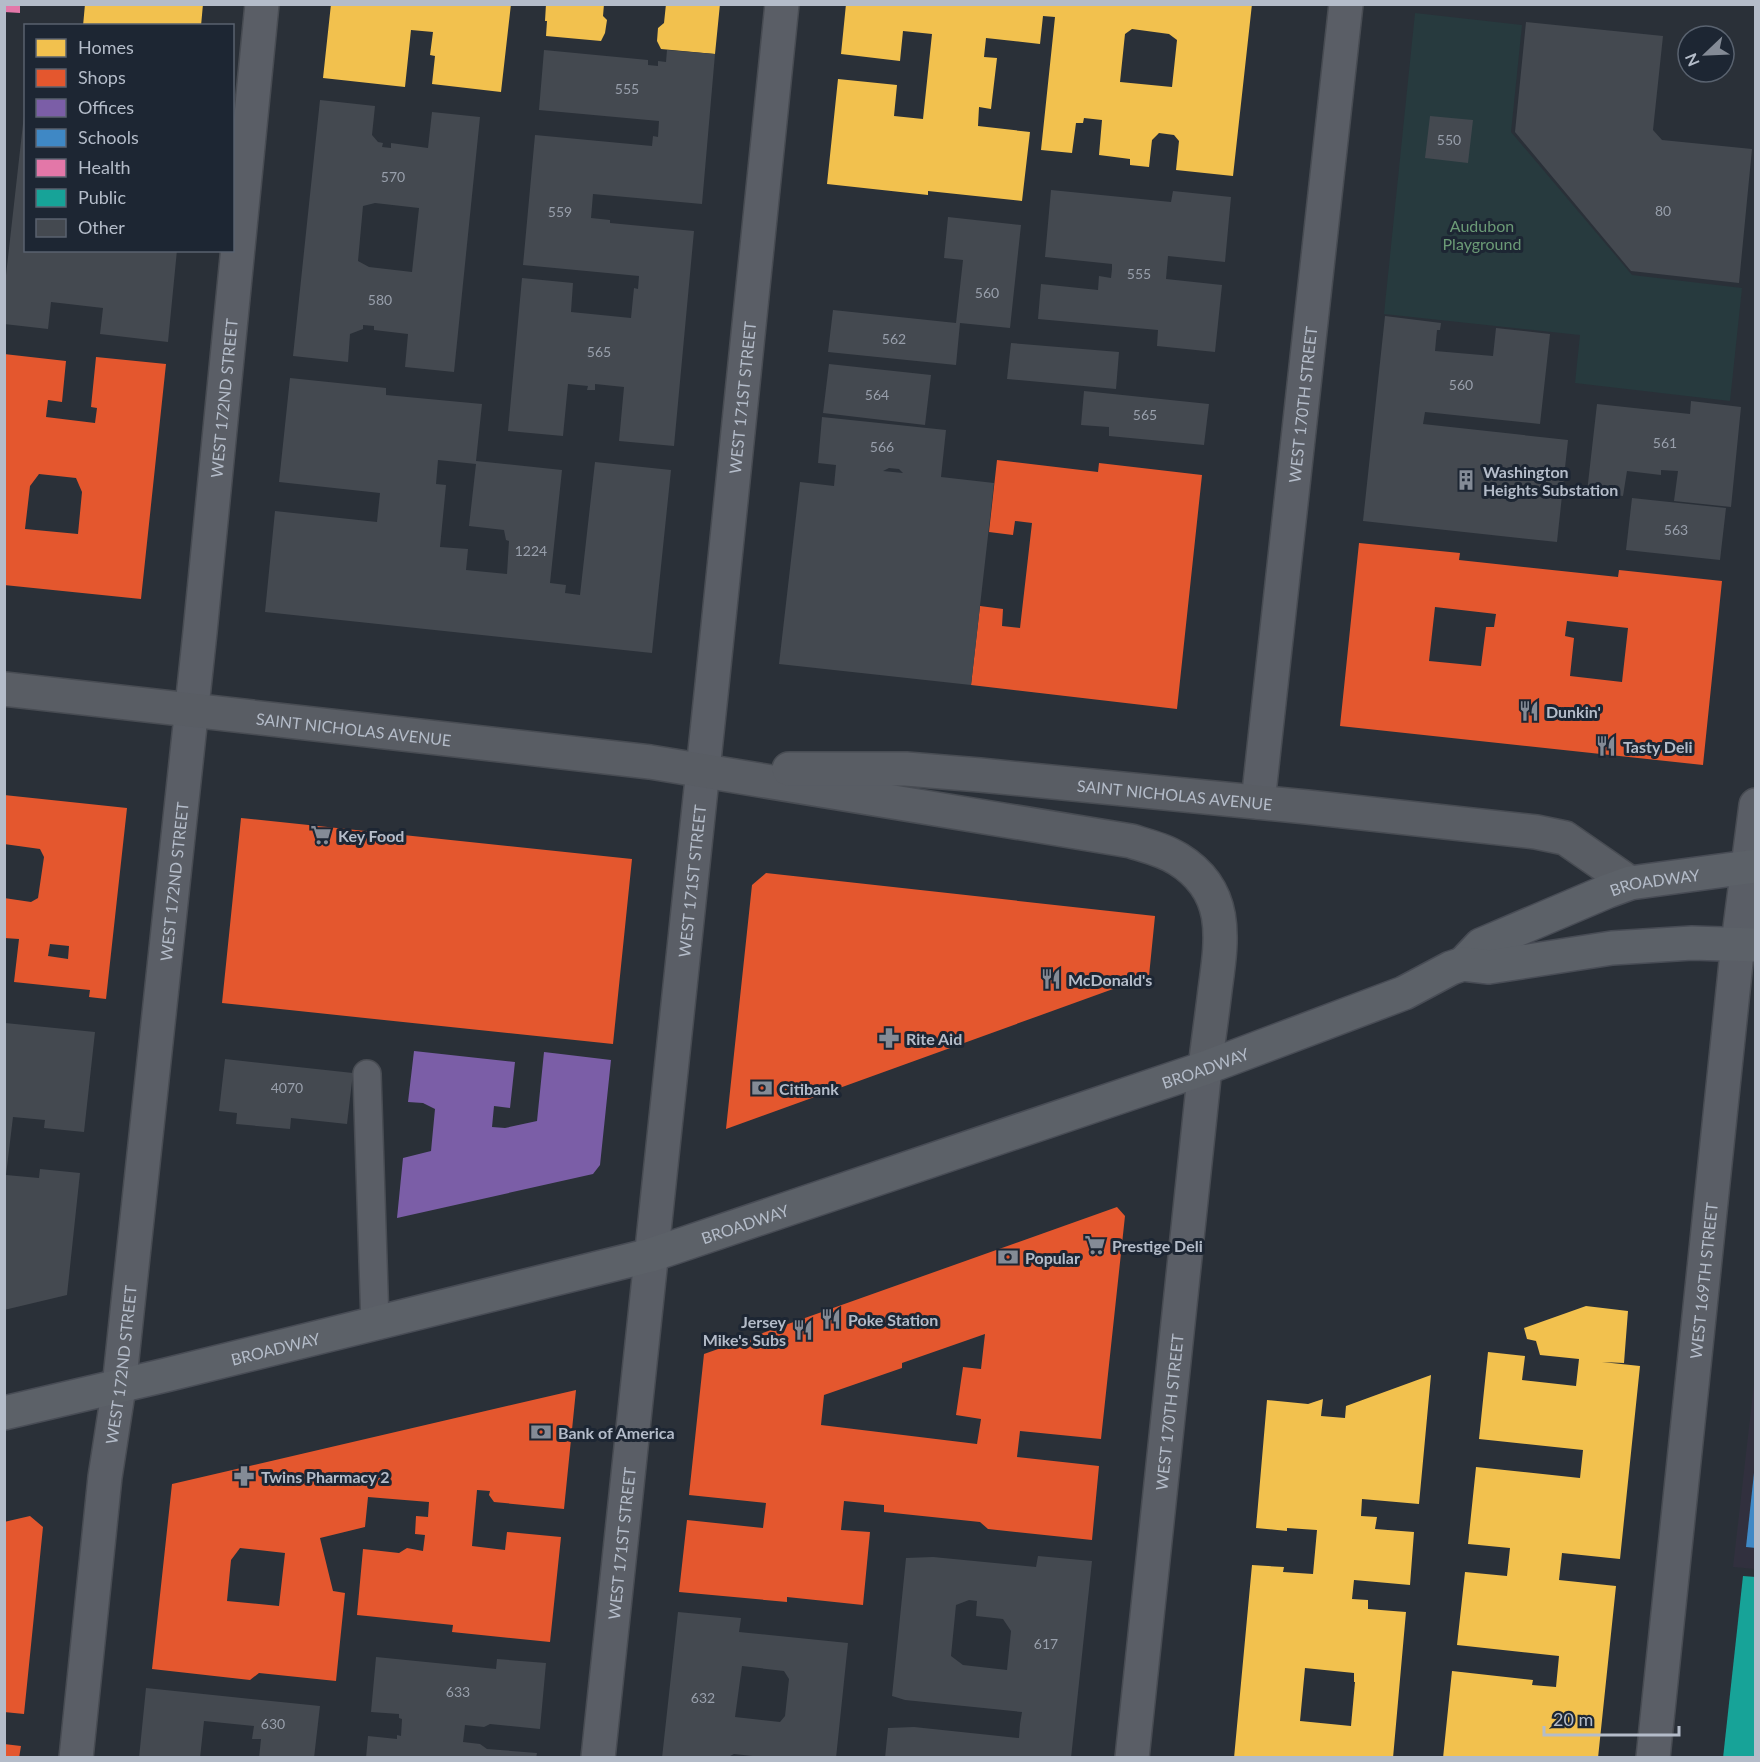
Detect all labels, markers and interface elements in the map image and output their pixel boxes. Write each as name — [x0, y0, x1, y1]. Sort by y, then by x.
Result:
legend — [24, 24, 234, 252]
north arrow — [1676, 24, 1736, 84]
text: Homes — [78, 36, 134, 58]
text: N — [1681, 51, 1703, 69]
text: Shops — [78, 66, 126, 88]
house number: 555 — [615, 80, 639, 97]
text: Offices — [78, 96, 134, 118]
text: Schools — [78, 126, 139, 148]
house number: 550 — [1437, 131, 1461, 148]
text: Health — [78, 156, 131, 178]
house number: 570 — [381, 168, 405, 185]
text: Public — [78, 186, 126, 208]
house number: 80 — [1655, 202, 1671, 219]
house number: 559 — [548, 203, 572, 220]
text: Other — [78, 216, 125, 238]
park label: Audubon Playground — [1443, 216, 1521, 253]
house number: 555 — [1127, 265, 1151, 282]
house number: 560 — [975, 284, 999, 301]
house number: 580 — [368, 291, 392, 308]
street label: WEST 172ND STREET — [206, 317, 240, 479]
street label: WEST 171ST STREET — [724, 320, 759, 475]
street label: WEST 170TH STREET — [1284, 325, 1320, 484]
house number: 562 — [882, 330, 906, 347]
house number: 565 — [587, 343, 611, 360]
house number: 560 — [1449, 376, 1473, 393]
house number: 564 — [865, 386, 889, 403]
house number: 565 — [1133, 406, 1157, 423]
house number: 561 — [1653, 434, 1677, 451]
house number: 566 — [870, 438, 894, 455]
place label: Washington Heights Substation — [1483, 462, 1618, 499]
building icon: Washington Heights Substation — [1454, 468, 1478, 492]
house number: 563 — [1664, 521, 1688, 538]
house number: 1224 — [515, 542, 547, 559]
restaurant icon: Dunkin' — [1517, 699, 1541, 723]
place label: Dunkin' — [1546, 702, 1601, 721]
street label: SAINT NICHOLAS AVENUE — [255, 708, 452, 749]
restaurant icon: Tasty Deli — [1594, 734, 1618, 758]
place label: Tasty Deli — [1623, 737, 1693, 756]
street label: SAINT NICHOLAS AVENUE — [1076, 775, 1273, 813]
street label: WEST 172ND STREET — [155, 800, 191, 962]
street label: WEST 171ST STREET — [674, 803, 709, 958]
supermarket icon: Key Food — [309, 823, 333, 847]
place label: Key Food — [338, 826, 404, 845]
street label: BROADWAY — [1607, 864, 1701, 899]
restaurant icon: McDonald's — [1039, 967, 1063, 991]
place label: McDonald's — [1068, 970, 1152, 989]
pharmacy icon: Rite Aid — [877, 1026, 901, 1050]
place label: Rite Aid — [906, 1029, 962, 1048]
street label: BROADWAY — [1159, 1043, 1251, 1092]
bank icon: Citibank — [750, 1076, 774, 1100]
house number: 4070 — [271, 1079, 303, 1096]
place label: Citibank — [779, 1079, 839, 1098]
street label: BROADWAY — [699, 1200, 791, 1247]
street label: WEST 169TH STREET — [1685, 1201, 1720, 1360]
supermarket icon: Prestige Deli — [1083, 1233, 1107, 1257]
place label: Prestige Deli — [1112, 1236, 1203, 1255]
bank icon: Popular — [996, 1245, 1020, 1269]
place label: Popular — [1025, 1248, 1080, 1267]
street label: WEST 172ND STREET — [101, 1284, 139, 1445]
restaurant icon: Poke Station — [819, 1307, 843, 1331]
place label: Poke Station — [848, 1310, 938, 1329]
place label: Jersey Mike's Subs — [703, 1312, 787, 1349]
restaurant icon: Jersey Mike's Subs — [791, 1318, 815, 1342]
street label: BROADWAY — [229, 1328, 322, 1368]
street label: WEST 170TH STREET — [1151, 1332, 1186, 1491]
bank icon: Bank of America — [529, 1420, 553, 1444]
place label: Bank of America — [558, 1423, 675, 1442]
pharmacy icon: Twins Pharmacy 2 — [232, 1464, 256, 1488]
street label: WEST 171ST STREET — [603, 1465, 638, 1620]
place label: Twins Pharmacy 2 — [261, 1467, 390, 1486]
house number: 617 — [1034, 1635, 1058, 1652]
house number: 633 — [446, 1683, 470, 1700]
house number: 632 — [691, 1689, 715, 1706]
scale bar — [1544, 1699, 1679, 1737]
text: 20 m — [1553, 1708, 1593, 1730]
house number: 630 — [261, 1715, 285, 1732]

